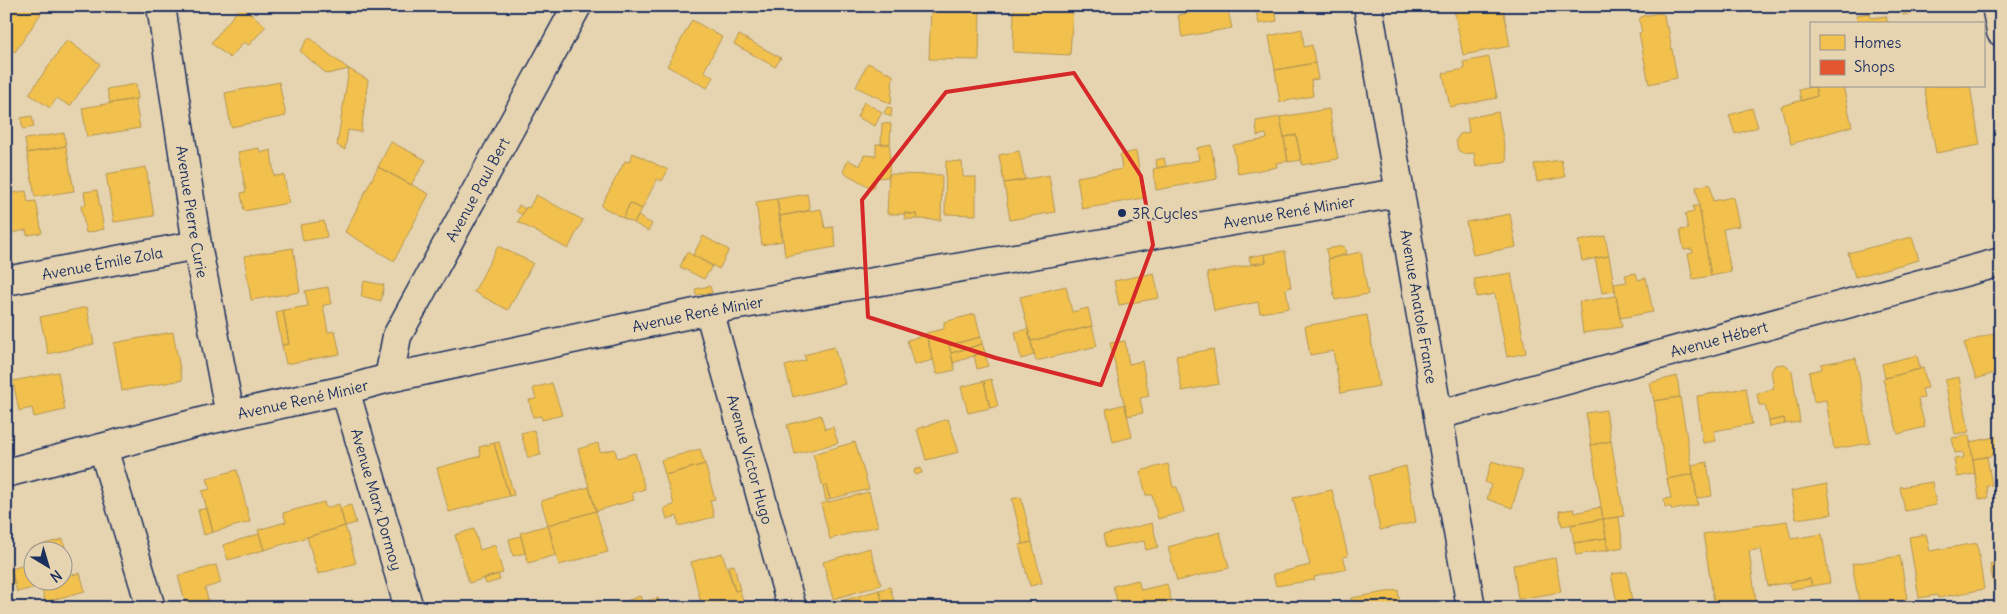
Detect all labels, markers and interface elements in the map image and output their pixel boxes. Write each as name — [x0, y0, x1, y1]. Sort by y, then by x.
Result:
legend — [1810, 22, 1984, 88]
text: Homes — [1854, 33, 1901, 52]
text: Shops — [1854, 57, 1895, 76]
street label: Avenue Paul Bert — [441, 134, 513, 245]
street label: Avenue Pierre Curie — [173, 144, 213, 279]
street label: Avenue René Minier — [1222, 191, 1356, 232]
place label: 3R Cycles — [1132, 204, 1198, 223]
marker: 3R Cycles — [1116, 207, 1128, 219]
street label: Avenue Anatole France — [1397, 228, 1442, 385]
street label: Avenue Émile Zola — [40, 242, 165, 284]
street label: Avenue René Minier — [630, 291, 765, 336]
street label: Avenue Hébert — [1668, 316, 1770, 361]
street label: Avenue René Minier — [236, 375, 370, 423]
street label: Avenue Victor Hugo — [723, 392, 778, 526]
street label: Avenue Marx Dormoy — [347, 426, 407, 573]
north arrow — [22, 542, 72, 592]
text: N — [47, 566, 65, 586]

